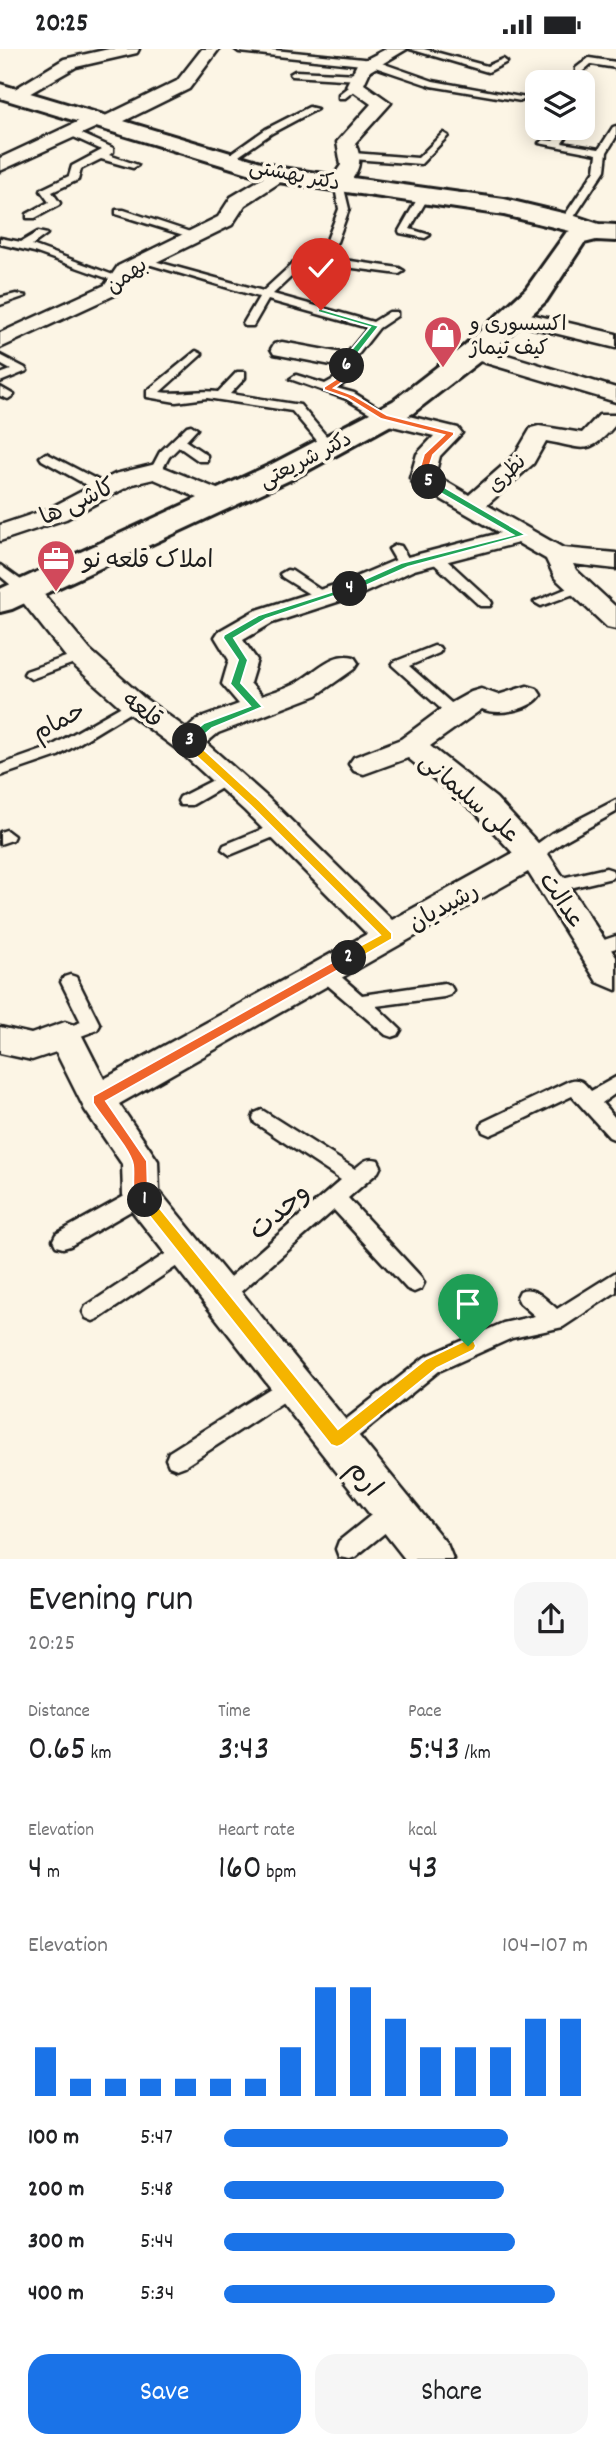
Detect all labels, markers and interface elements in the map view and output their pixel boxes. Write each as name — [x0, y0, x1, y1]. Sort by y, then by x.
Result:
text: 20:25 — [35, 6, 88, 43]
map controls — [525, 70, 595, 140]
button: layers — [525, 70, 595, 140]
street label: دکتر بهشتی — [246, 153, 342, 200]
pin — [291, 238, 351, 310]
icon: check — [302, 249, 340, 287]
street label: بهمن — [101, 252, 155, 303]
place label: اکسسوری و کیف تیماژ — [468, 311, 567, 365]
shop icon: اکسسوری و کیف تیماژ — [422, 314, 464, 369]
pin: 6 — [330, 349, 364, 383]
text: 6 — [342, 352, 351, 379]
street label: دکتر شریعتی — [255, 426, 358, 498]
street label: نظری — [482, 449, 534, 501]
pin: 5 — [412, 465, 446, 499]
text: 5 — [424, 468, 433, 495]
street label: کاشی ها — [35, 472, 121, 536]
office icon: املاک قلعه نو — [35, 538, 77, 593]
place label: املاک قلعه نو — [81, 545, 214, 579]
pin: 4 — [332, 571, 368, 607]
text: 4 — [346, 575, 353, 602]
street label: قلعه — [114, 685, 169, 738]
street label: حمام — [27, 696, 92, 751]
pin: 3 — [172, 723, 208, 759]
text: 3 — [185, 727, 194, 754]
street label: علی سلیمانی — [410, 746, 526, 853]
street label: عدالت — [529, 867, 592, 937]
street label: رشیدیان — [403, 875, 486, 942]
pin: 2 — [332, 941, 366, 975]
text: 2 — [344, 944, 353, 971]
street label: وحدت — [241, 1175, 321, 1252]
pin: 1 — [128, 1183, 162, 1217]
text: 1 — [142, 1186, 147, 1213]
pin — [438, 1274, 498, 1346]
icon: arrive — [449, 1285, 487, 1323]
street label: ارم — [335, 1453, 390, 1507]
text: Evening run — [28, 1574, 193, 1629]
button: share — [514, 1582, 588, 1656]
text: 20:25 — [28, 1628, 75, 1661]
text: Distance — [28, 1699, 90, 1726]
text: Time — [218, 1699, 251, 1726]
text: Pace — [408, 1699, 442, 1726]
text: 0.65 — [28, 1726, 86, 1776]
text: 3:43 — [218, 1726, 269, 1776]
text: 5:43 — [408, 1726, 460, 1776]
text: km — [86, 1741, 111, 1768]
text: /km — [460, 1741, 491, 1768]
text: Elevation — [28, 1818, 94, 1845]
text: Heart rate — [218, 1818, 295, 1845]
text: kcal — [408, 1818, 437, 1845]
text: 4 — [28, 1845, 43, 1895]
text: 160 — [218, 1845, 262, 1895]
text: 43 — [408, 1845, 438, 1895]
text: m — [43, 1860, 60, 1887]
text: bpm — [262, 1860, 296, 1887]
text: Elevation — [28, 1930, 108, 1963]
text: 104–107 m — [502, 1930, 588, 1963]
text: 100 m — [28, 2122, 79, 2155]
text: 5:47 — [140, 2122, 173, 2155]
text: 200 m — [28, 2174, 84, 2207]
text: 5:48 — [140, 2174, 173, 2207]
text: 300 m — [28, 2226, 84, 2259]
text: 5:44 — [140, 2226, 174, 2259]
text: 400 m — [28, 2278, 84, 2311]
text: 5:34 — [140, 2278, 174, 2311]
button: Save — [28, 2354, 301, 2434]
button: Share — [315, 2354, 588, 2434]

